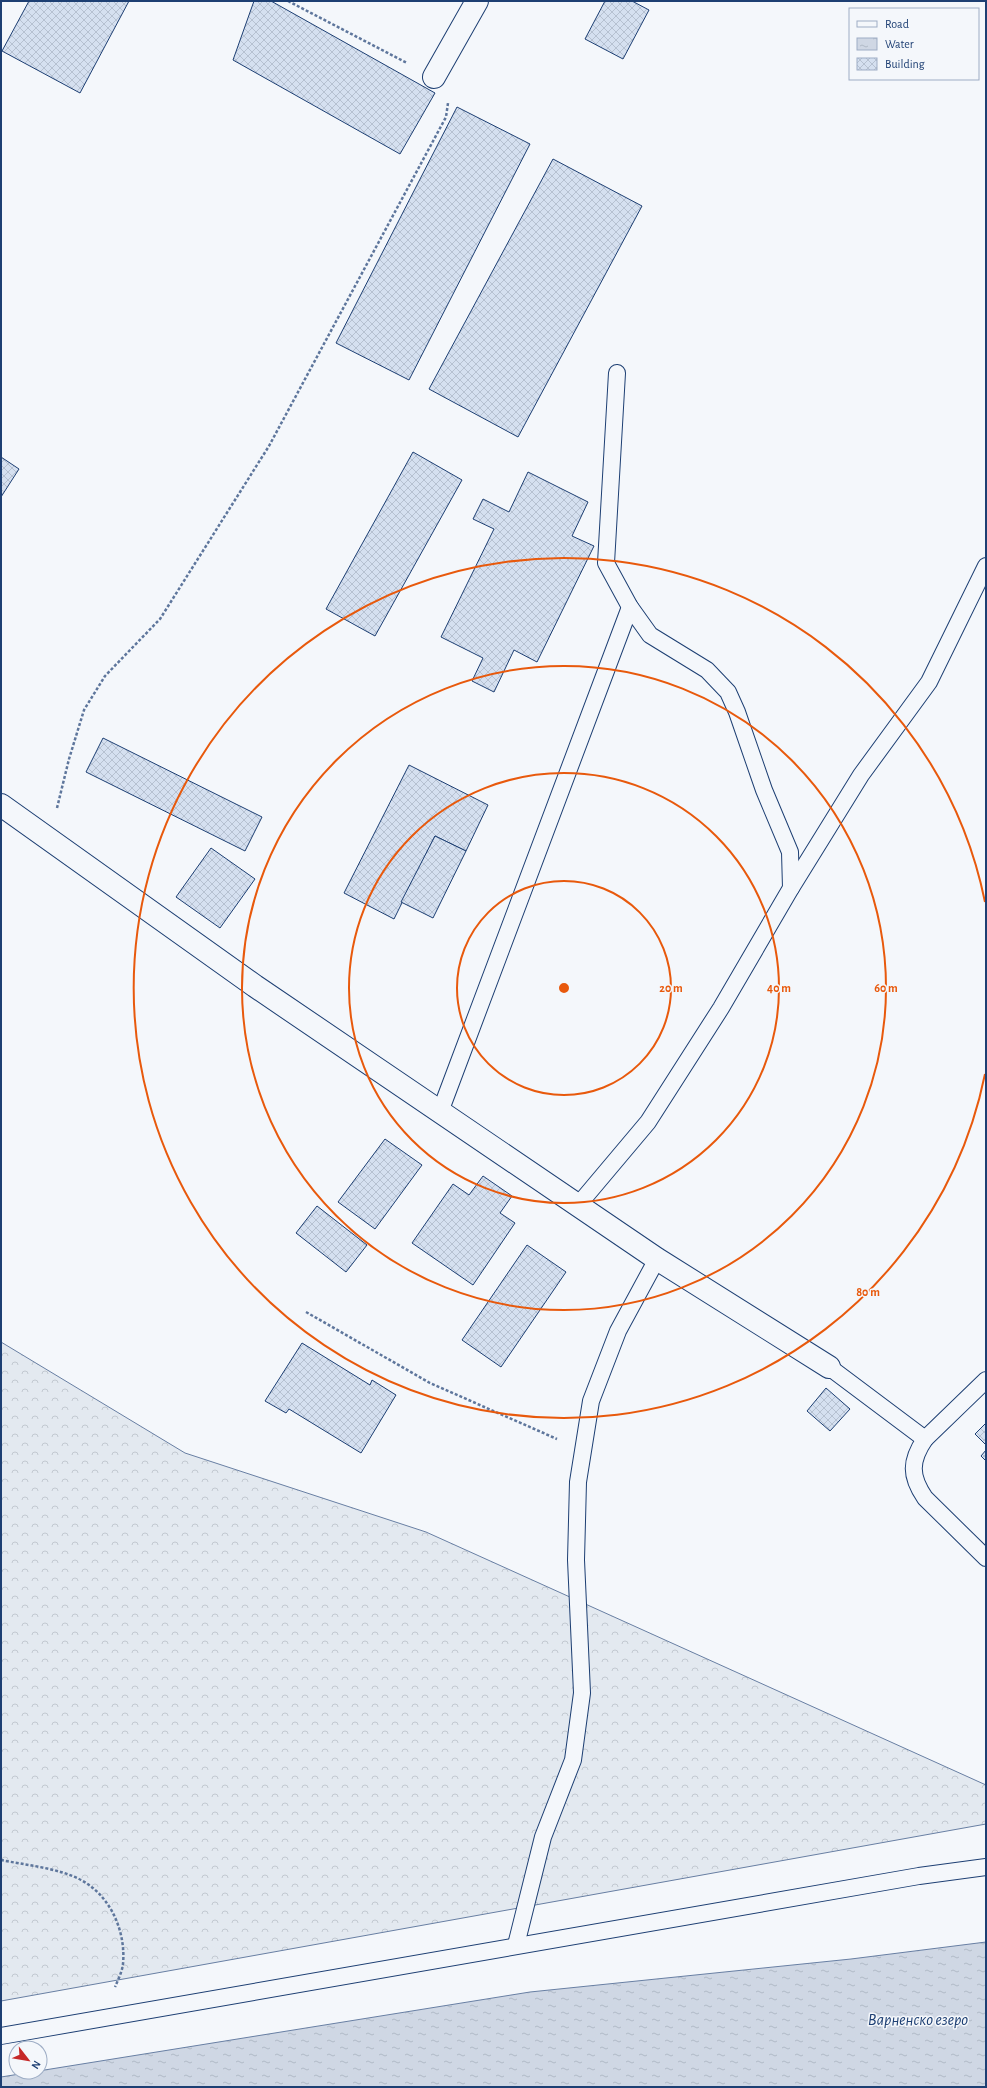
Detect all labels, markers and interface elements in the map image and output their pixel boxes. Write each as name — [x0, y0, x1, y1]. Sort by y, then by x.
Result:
legend — [849, 8, 979, 80]
text: Road — [885, 18, 909, 30]
text: Water — [885, 38, 914, 50]
text: Building — [885, 58, 925, 70]
centre of rings — [557, 981, 571, 995]
text: 20 m — [659, 982, 683, 994]
text: 40 m — [767, 982, 791, 994]
text: 60 m — [874, 982, 898, 994]
text: 80 m — [856, 1286, 880, 1298]
water label: Варненско езеро — [868, 2011, 968, 2029]
north arrow — [8, 2040, 48, 2080]
text: N — [29, 2059, 43, 2071]

